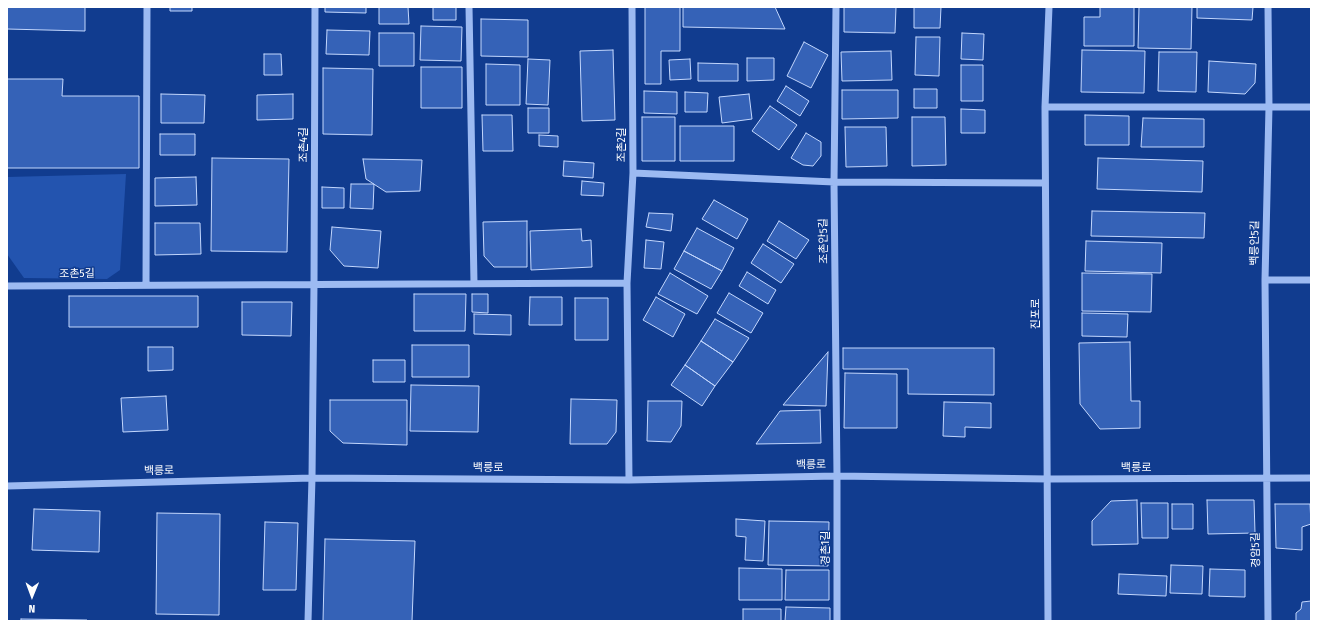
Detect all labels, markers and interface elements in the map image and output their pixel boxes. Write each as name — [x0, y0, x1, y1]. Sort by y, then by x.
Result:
street label: 조촌4길 — [297, 127, 311, 163]
street label: 조촌2길 — [615, 127, 629, 163]
street label: 조촌안5길 — [817, 218, 831, 264]
street label: 백릉안5길 — [1248, 220, 1262, 266]
street label: 조촌5길 — [59, 267, 95, 281]
street label: 진포로 — [1029, 299, 1043, 329]
street label: 백릉로 — [796, 458, 826, 472]
street label: 백릉로 — [473, 461, 503, 475]
street label: 백릉로 — [1121, 461, 1151, 475]
street label: 백릉로 — [144, 464, 174, 478]
street label: 경촌1길 — [819, 531, 833, 565]
street label: 경암5길 — [1249, 532, 1263, 568]
north arrow — [12, 576, 52, 616]
text: N — [28, 602, 35, 615]

